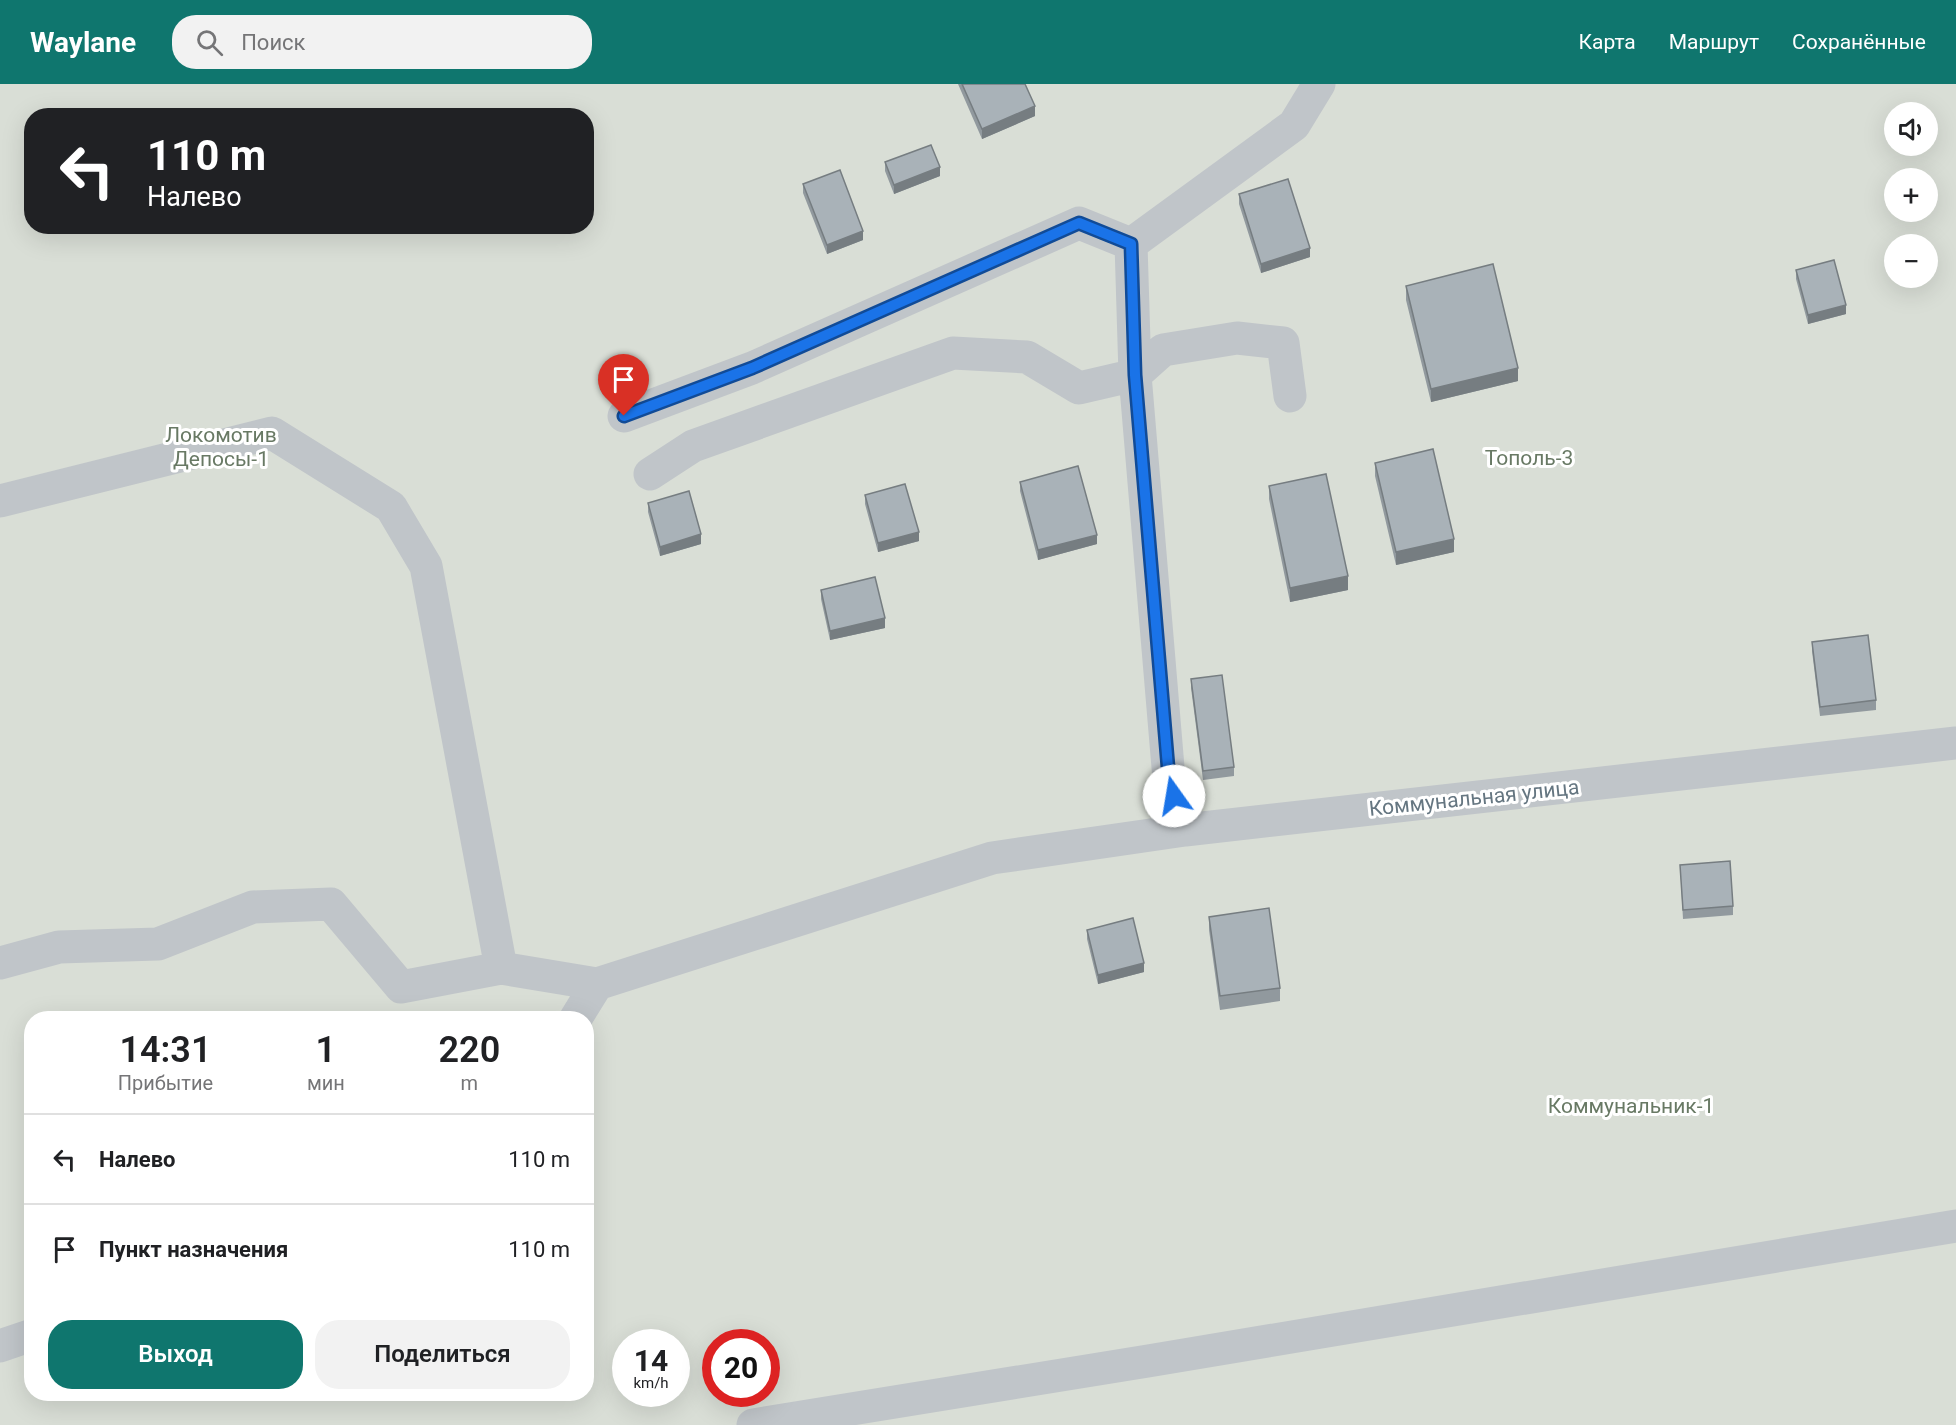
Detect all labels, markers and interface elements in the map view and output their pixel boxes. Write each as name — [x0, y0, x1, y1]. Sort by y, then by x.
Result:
search box — [172, 15, 592, 69]
text: Waylane — [30, 26, 136, 59]
icon: search — [193, 26, 226, 59]
text: Поиск — [241, 30, 306, 55]
text: Карта — [1579, 30, 1636, 54]
text: Маршрут — [1669, 30, 1759, 54]
text: Сохранённые — [1792, 30, 1926, 54]
map controls — [1884, 102, 1938, 288]
button: sound — [1884, 102, 1938, 156]
text: 110 m — [147, 131, 266, 180]
icon: left — [48, 132, 126, 210]
button: + — [1884, 168, 1938, 222]
text: Налево — [147, 181, 242, 213]
button: − — [1884, 234, 1938, 288]
pin — [598, 354, 649, 416]
icon: arrive — [607, 363, 640, 396]
park label: Локомотив Депосы-1 — [165, 423, 277, 471]
park label: Тополь-3 — [1485, 446, 1573, 470]
position arrow — [1142, 764, 1206, 828]
street label: Коммунальная улица — [1368, 775, 1580, 821]
text: 14:31 — [119, 1029, 211, 1071]
text: 1 — [316, 1029, 336, 1071]
text: 220 — [439, 1029, 500, 1071]
text: Прибытие — [118, 1071, 213, 1095]
text: мин — [307, 1071, 345, 1095]
text: m — [461, 1071, 478, 1095]
park label: Коммунальник-1 — [1548, 1094, 1714, 1118]
icon: left — [48, 1143, 81, 1176]
text: Налево — [99, 1147, 176, 1172]
text: 110 m — [508, 1147, 570, 1172]
icon: arrive — [48, 1233, 81, 1266]
text: Пункт назначения — [99, 1237, 288, 1262]
text: 110 m — [508, 1237, 570, 1262]
button: Выход — [48, 1320, 303, 1389]
button: Поделиться — [315, 1320, 570, 1389]
speed limit sign: 20 — [702, 1329, 780, 1407]
text: 14 — [634, 1343, 668, 1378]
text: km/h — [633, 1374, 669, 1392]

